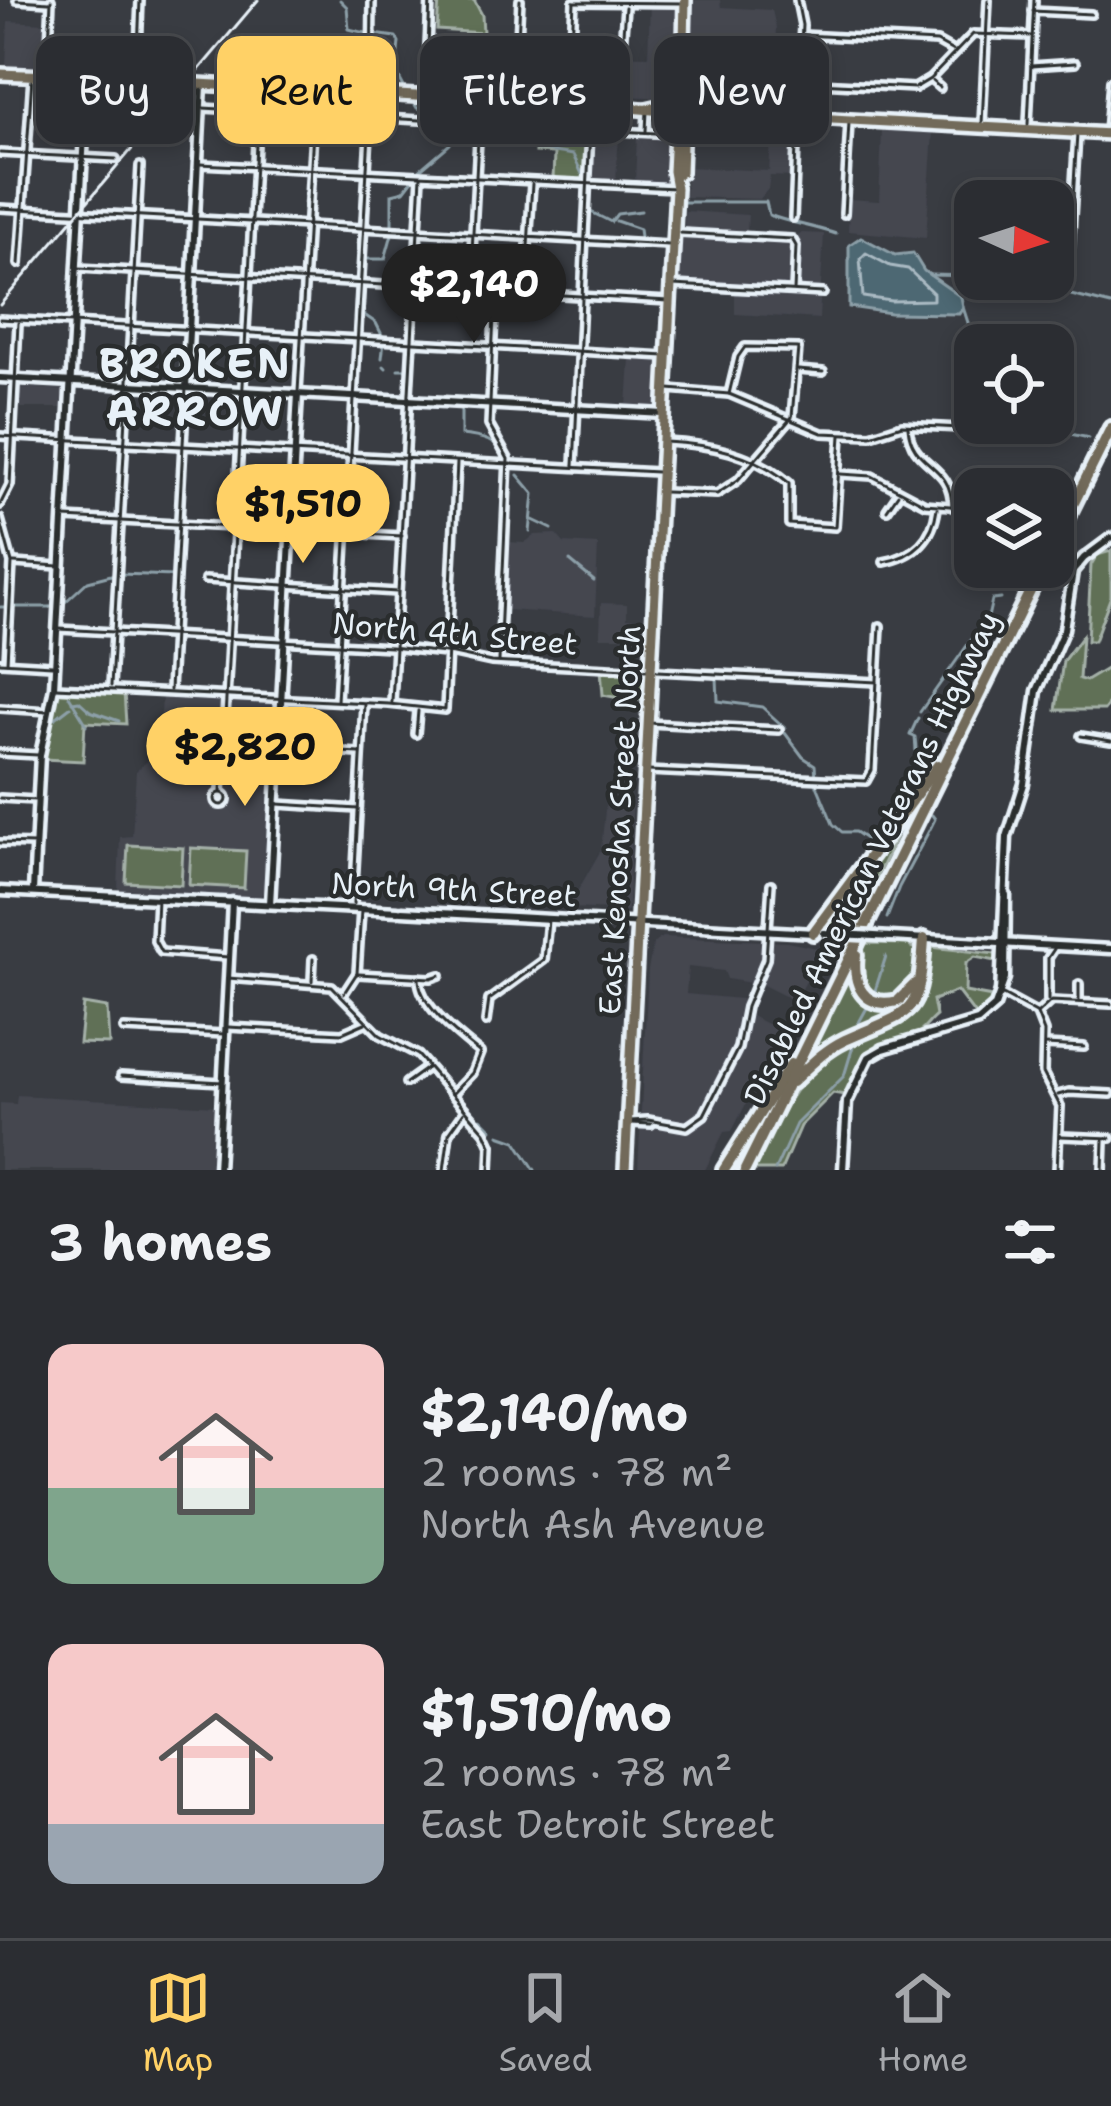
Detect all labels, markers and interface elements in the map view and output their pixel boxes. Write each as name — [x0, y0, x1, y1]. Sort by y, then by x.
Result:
chip: Buy — [36, 36, 193, 144]
chip: Rent — [217, 36, 396, 144]
chip: Filters — [420, 36, 630, 144]
chip: New — [654, 36, 829, 144]
north arrow — [954, 180, 1074, 300]
map controls — [954, 180, 1074, 588]
pin: $2,140 — [376, 244, 572, 346]
text: $2,140 — [408, 257, 540, 309]
button: locate — [954, 324, 1074, 444]
district label: BROKEN ARROW — [99, 335, 293, 439]
pin: $1,510 — [205, 464, 401, 566]
button: layers — [954, 468, 1074, 588]
text: $1,510 — [244, 477, 362, 529]
street label: North 4th Street — [331, 602, 579, 665]
street label: Disabled American Veterans Highway — [734, 604, 1009, 1111]
street label: East Kenosha Street North — [589, 624, 650, 1016]
pin: $2,820 — [147, 707, 343, 809]
text: $2,820 — [173, 720, 317, 772]
street label: North 9th Street — [330, 863, 578, 916]
text: 3 homes — [48, 1208, 272, 1276]
icon: filters — [997, 1209, 1063, 1275]
text: $2,140/mo — [420, 1378, 689, 1446]
icon: home — [144, 1392, 288, 1536]
text: 2 rooms · 78 m² — [420, 1446, 732, 1498]
text: North Ash Avenue — [420, 1498, 766, 1550]
text: $1,510/mo — [420, 1678, 672, 1746]
icon: home — [144, 1692, 288, 1836]
text: 2 rooms · 78 m² — [420, 1746, 732, 1798]
text: East Detroit Street — [420, 1798, 775, 1850]
tab: Map — [143, 1965, 213, 2082]
tab: Saved — [499, 1965, 592, 2082]
tab: Home — [878, 1965, 968, 2082]

